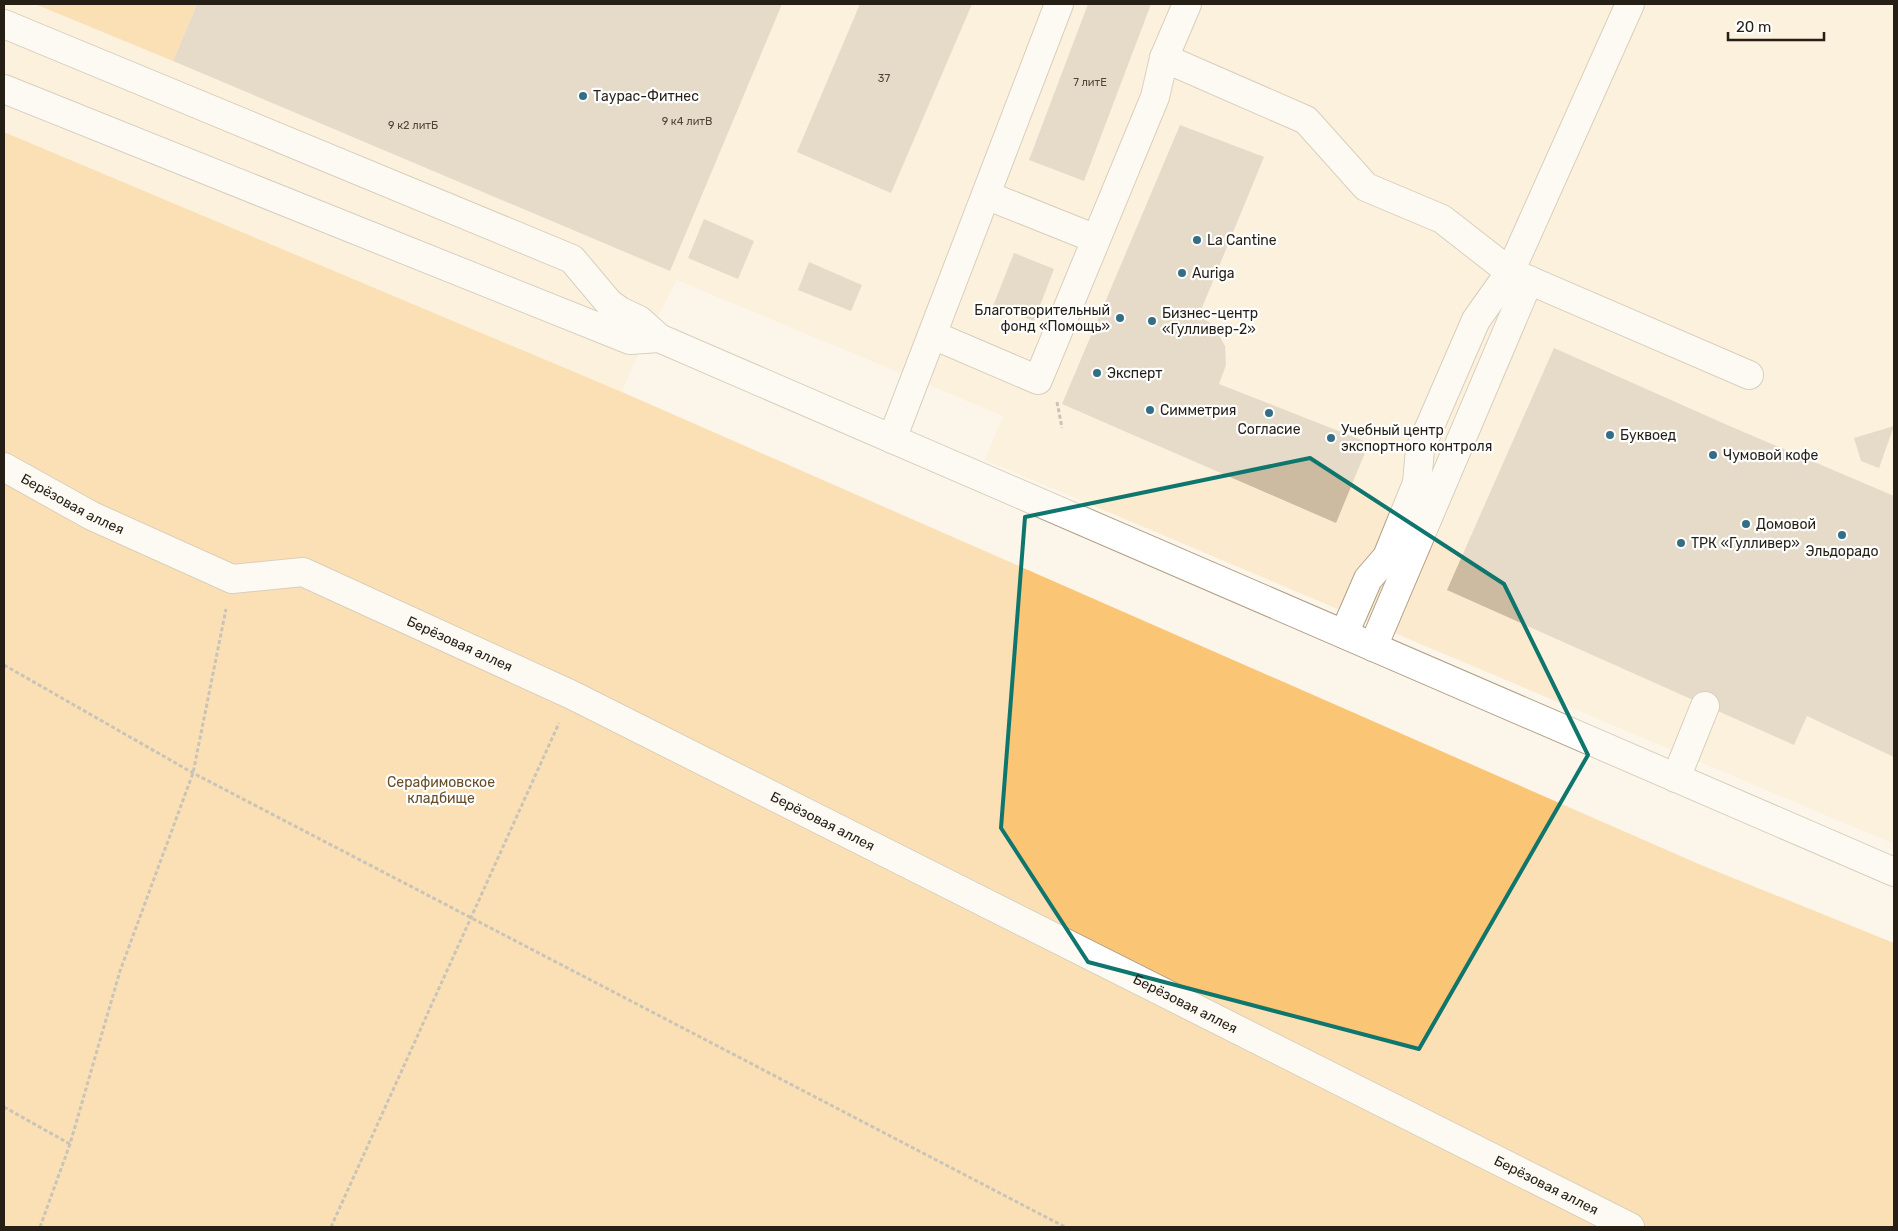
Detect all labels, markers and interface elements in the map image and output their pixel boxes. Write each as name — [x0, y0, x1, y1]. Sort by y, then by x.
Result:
scale bar — [1728, 10, 1824, 42]
text: 20 m — [1736, 18, 1771, 36]
house number: 37 — [878, 72, 890, 85]
house number: 7 литЕ — [1073, 76, 1107, 89]
place label: Таурас-Фитнес — [593, 88, 699, 105]
marker: Таурас-Фитнес — [577, 90, 589, 102]
house number: 9 к4 литВ — [662, 115, 712, 128]
house number: 9 к2 литБ — [388, 119, 438, 132]
place label: La Cantine — [1207, 232, 1277, 249]
marker: La Cantine — [1191, 234, 1203, 246]
place label: Auriga — [1192, 265, 1235, 282]
marker: Auriga — [1176, 267, 1188, 279]
place label: Благотворительный фонд «Помощь» — [974, 302, 1110, 335]
place label: Бизнес-центр «Гулливер-2» — [1162, 305, 1258, 338]
marker: Благотворительный фонд «Помощь» — [1114, 312, 1126, 324]
marker: Бизнес-центр «Гулливер-2» — [1146, 315, 1158, 327]
place label: Эксперт — [1107, 365, 1163, 382]
marker: Эксперт — [1091, 367, 1103, 379]
place label: Симметрия — [1160, 402, 1236, 419]
marker: Симметрия — [1144, 404, 1156, 416]
marker: Согласие — [1263, 407, 1275, 419]
place label: Согласие — [1238, 421, 1301, 438]
place label: Учебный центр экспортного контроля — [1341, 422, 1492, 455]
place label: Буквоед — [1620, 427, 1676, 444]
marker: Буквоед — [1604, 429, 1616, 441]
marker: Учебный центр экспортного контроля — [1325, 432, 1337, 444]
place label: Чумовой кофе — [1723, 447, 1818, 464]
marker: Чумовой кофе — [1707, 449, 1719, 461]
street label: Берёзовая аллея — [18, 470, 127, 538]
place label: Домовой — [1756, 516, 1816, 533]
marker: Домовой — [1740, 518, 1752, 530]
marker: Эльдорадо — [1836, 529, 1848, 541]
place label: ТРК «Гулливер» — [1691, 535, 1800, 552]
marker: ТРК «Гулливер» — [1675, 537, 1687, 549]
place label: Эльдорадо — [1806, 543, 1878, 560]
street label: Берёзовая аллея — [404, 613, 515, 676]
park label: Серафимовское кладбище — [387, 774, 495, 807]
street label: Берёзовая аллея — [768, 788, 877, 855]
street label: Берёзовая аллея — [1130, 971, 1240, 1037]
street label: Берёзовая аллея — [1491, 1152, 1601, 1219]

